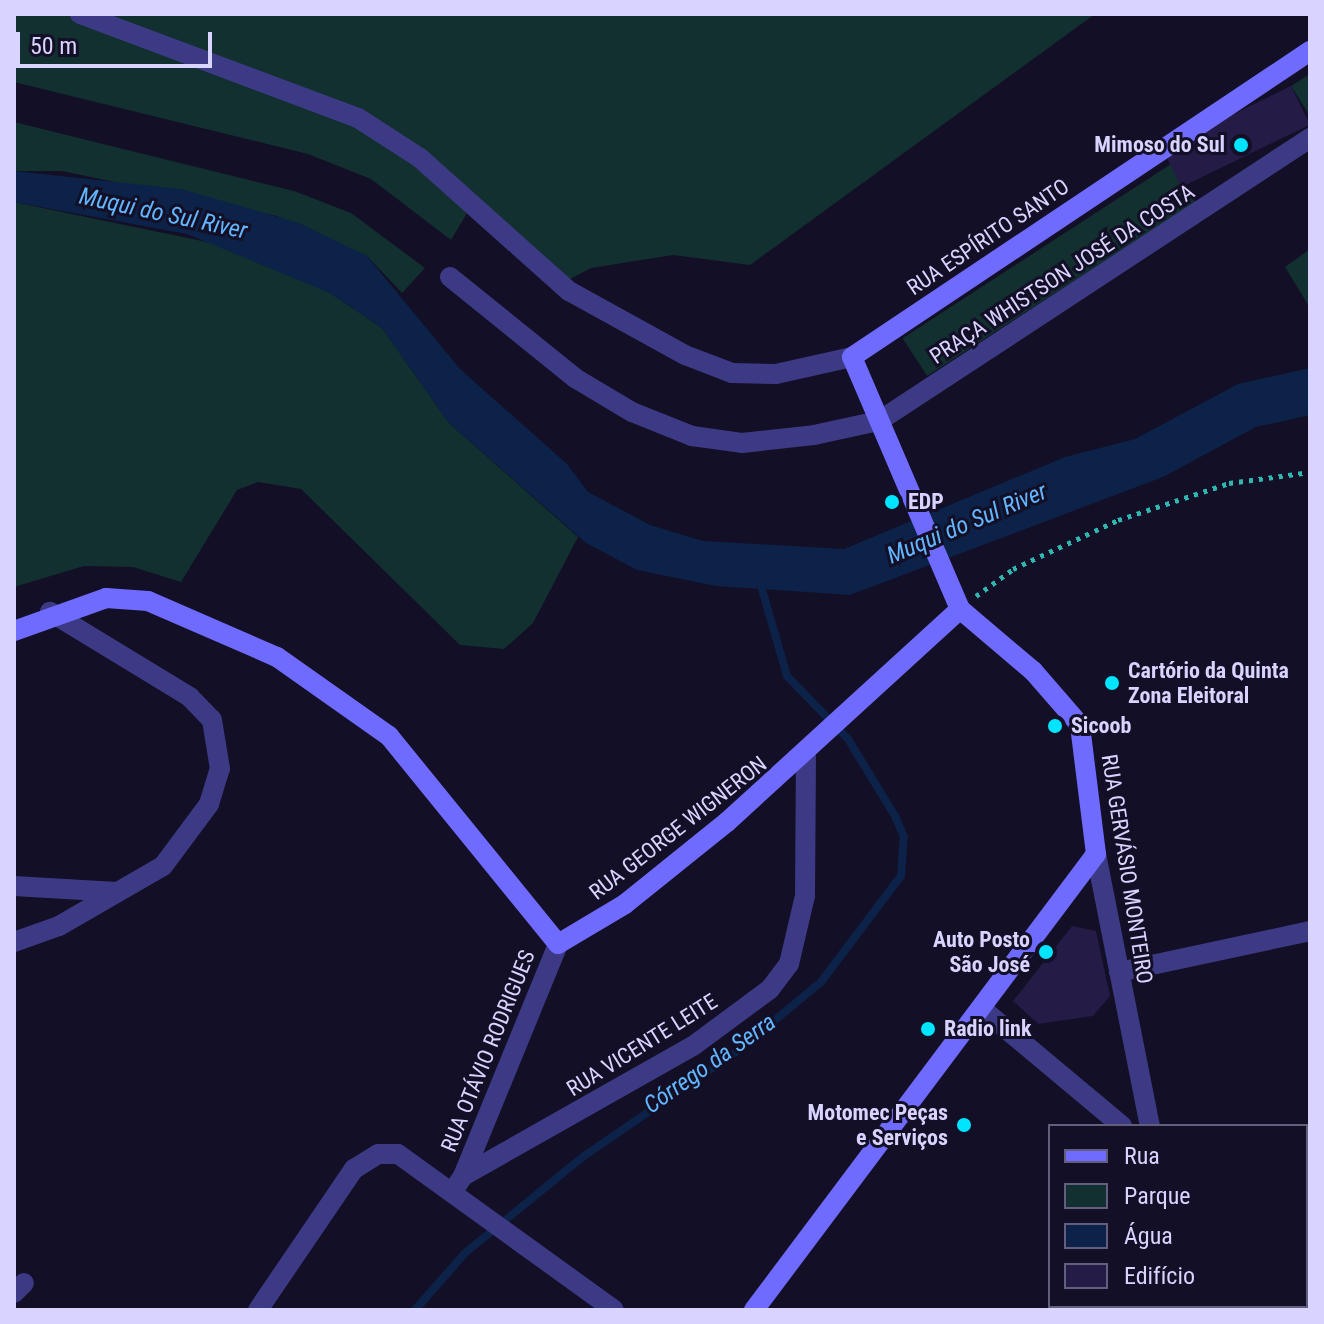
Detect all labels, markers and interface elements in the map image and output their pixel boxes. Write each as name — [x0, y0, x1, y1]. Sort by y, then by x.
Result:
scale bar — [20, 16, 216, 66]
text: 50 m — [30, 32, 77, 60]
place label: Mimoso do Sul — [1094, 132, 1225, 158]
marker: Mimoso do Sul — [1232, 136, 1250, 154]
street label: RUA ESPÍRITO SANTO — [902, 173, 1074, 301]
street label: PRAÇA WHISTSON JOSÉ DA COSTA — [925, 178, 1199, 370]
water label: Muqui do Sul River — [76, 182, 250, 246]
water label: Muqui do Sul River — [883, 477, 1051, 571]
place label: EDP — [908, 489, 944, 515]
marker: EDP — [883, 493, 901, 511]
place label: Cartório da Quinta Zona Eleitoral — [1128, 657, 1289, 708]
marker: Cartório da Quinta Zona Eleitoral — [1103, 674, 1121, 692]
place label: Sicoob — [1071, 713, 1131, 739]
marker: Sicoob — [1046, 717, 1064, 735]
street label: RUA GEORGE WIGNERON — [584, 751, 772, 905]
street label: RUA GERVÁSIO MONTEIRO — [1096, 752, 1158, 986]
place label: Auto Posto São José — [933, 926, 1030, 978]
marker: Auto Posto São José — [1037, 943, 1055, 961]
street label: RUA OTÁVIO RODRIGUES — [435, 946, 541, 1156]
street label: RUA VICENTE LEITE — [562, 988, 722, 1102]
water label: Córrego da Serra — [639, 1008, 781, 1120]
place label: Radio link — [944, 1016, 1031, 1042]
marker: Radio link — [919, 1020, 937, 1038]
place label: Motomec Peças e Serviços — [808, 1099, 948, 1150]
marker: Motomec Peças e Serviços — [955, 1116, 973, 1134]
legend — [1048, 1124, 1308, 1308]
text: Rua — [1124, 1142, 1160, 1170]
text: Parque — [1124, 1182, 1191, 1210]
text: Água — [1124, 1222, 1173, 1250]
text: Edifício — [1124, 1262, 1195, 1290]

